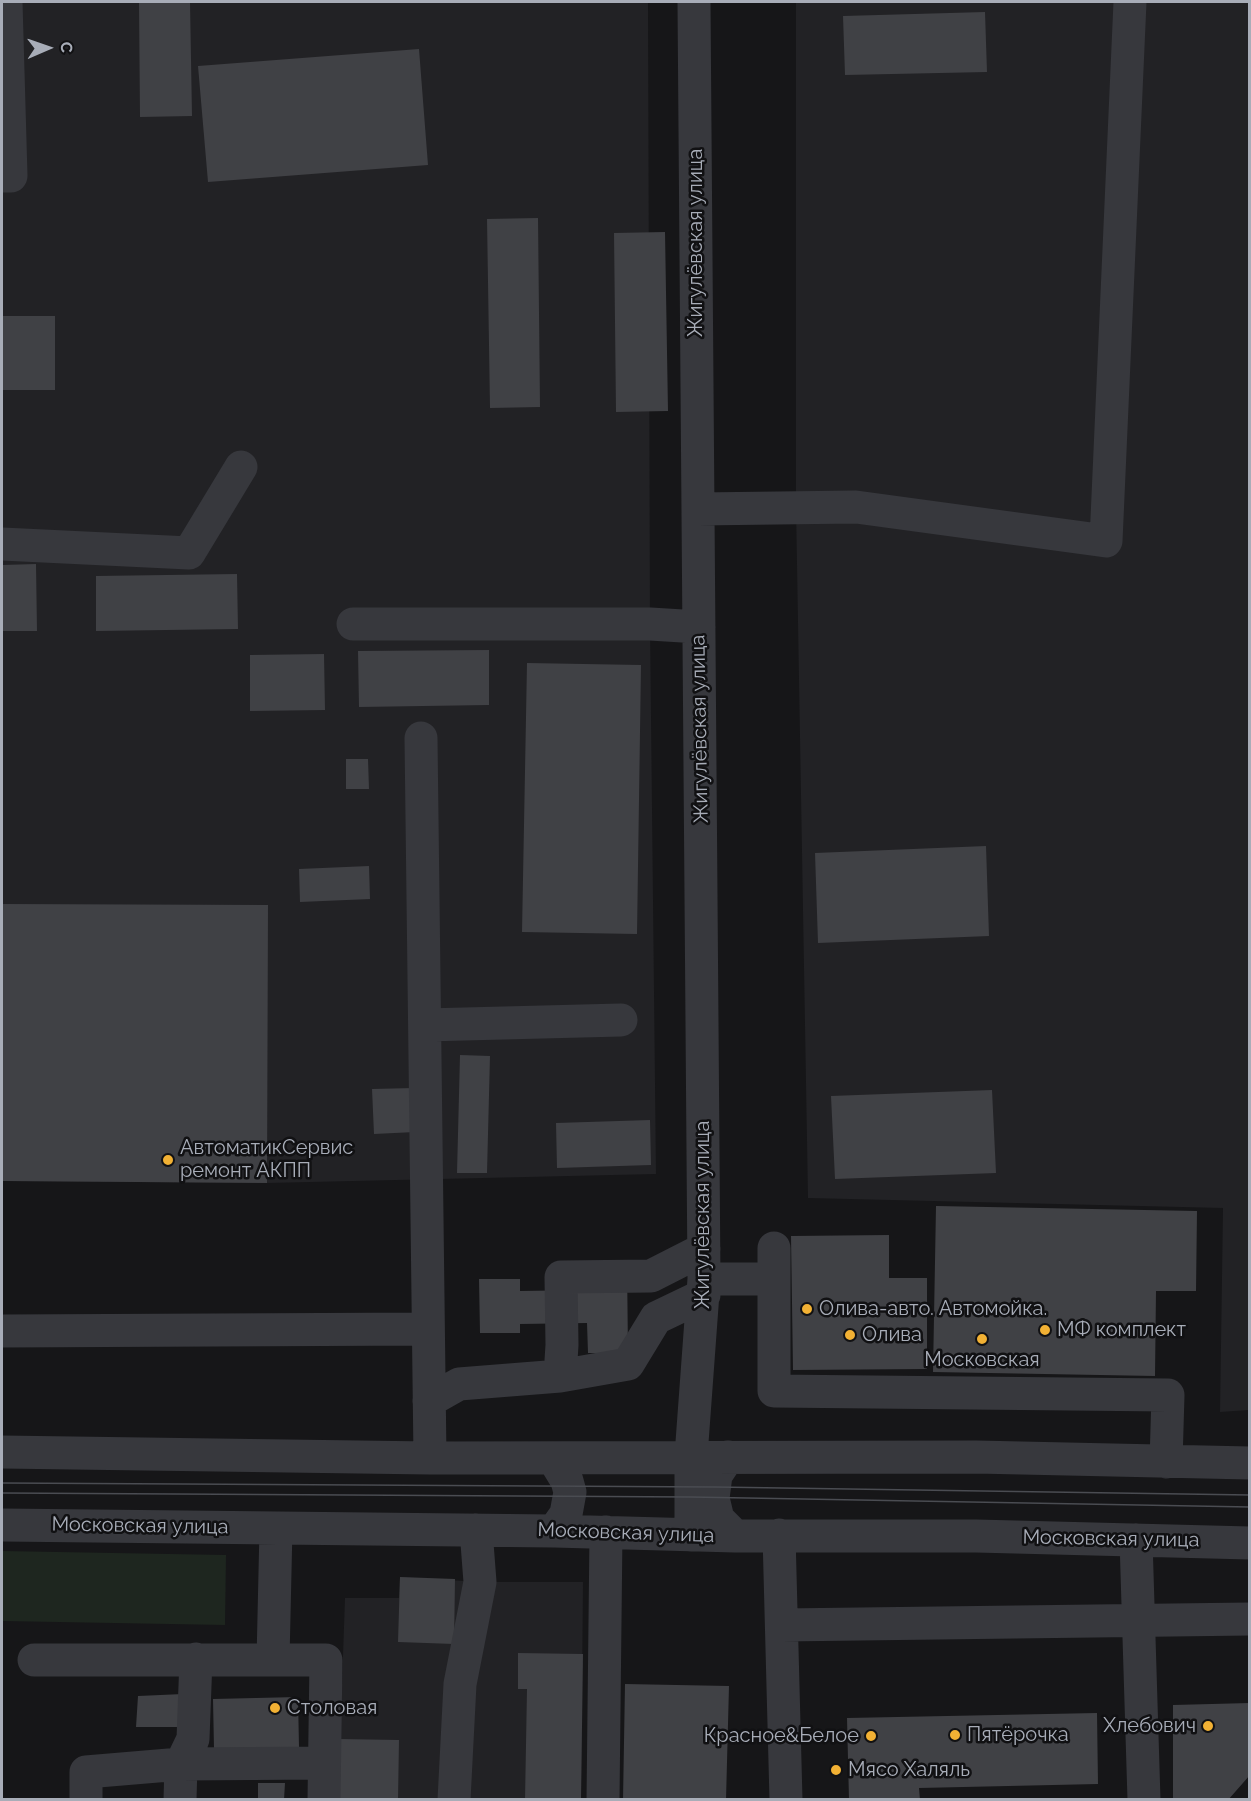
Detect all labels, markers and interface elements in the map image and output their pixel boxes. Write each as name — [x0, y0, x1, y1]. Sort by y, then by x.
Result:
north arrow — [18, 18, 78, 78]
text: С — [57, 42, 76, 53]
street label: Жигулёвская улица — [684, 149, 708, 337]
street label: Жигулёвская улица — [686, 634, 714, 824]
street label: Жигулёвская улица — [691, 1121, 715, 1309]
place label: АвтоматикСервис ремонт АКПП — [180, 1136, 353, 1183]
marker: АвтоматикСервис ремонт АКПП — [161, 1153, 175, 1167]
place label: Олива-авто. Автомойка. — [819, 1297, 1047, 1321]
marker: Олива-авто. Автомойка. — [800, 1302, 814, 1316]
place label: МФ комплект — [1057, 1318, 1186, 1342]
place label: Олива — [862, 1323, 922, 1347]
marker: МФ комплект — [1038, 1323, 1052, 1337]
marker: Олива — [843, 1328, 857, 1342]
marker: Московская — [975, 1332, 989, 1346]
place label: Московская — [924, 1348, 1040, 1372]
street label: Московская улица — [51, 1512, 229, 1540]
street label: Московская улица — [537, 1518, 715, 1548]
street label: Московская улица — [1022, 1525, 1200, 1553]
place label: Столовая — [287, 1696, 377, 1720]
marker: Столовая — [268, 1701, 282, 1715]
place label: Хлебович — [1103, 1714, 1196, 1738]
marker: Хлебович — [1201, 1719, 1215, 1733]
place label: Пятёрочка — [967, 1723, 1069, 1747]
place label: Красное&Белое — [704, 1724, 859, 1748]
marker: Пятёрочка — [948, 1728, 962, 1742]
marker: Красное&Белое — [864, 1729, 878, 1743]
place label: Мясо Халяль — [848, 1758, 970, 1782]
marker: Мясо Халяль — [829, 1763, 843, 1777]

